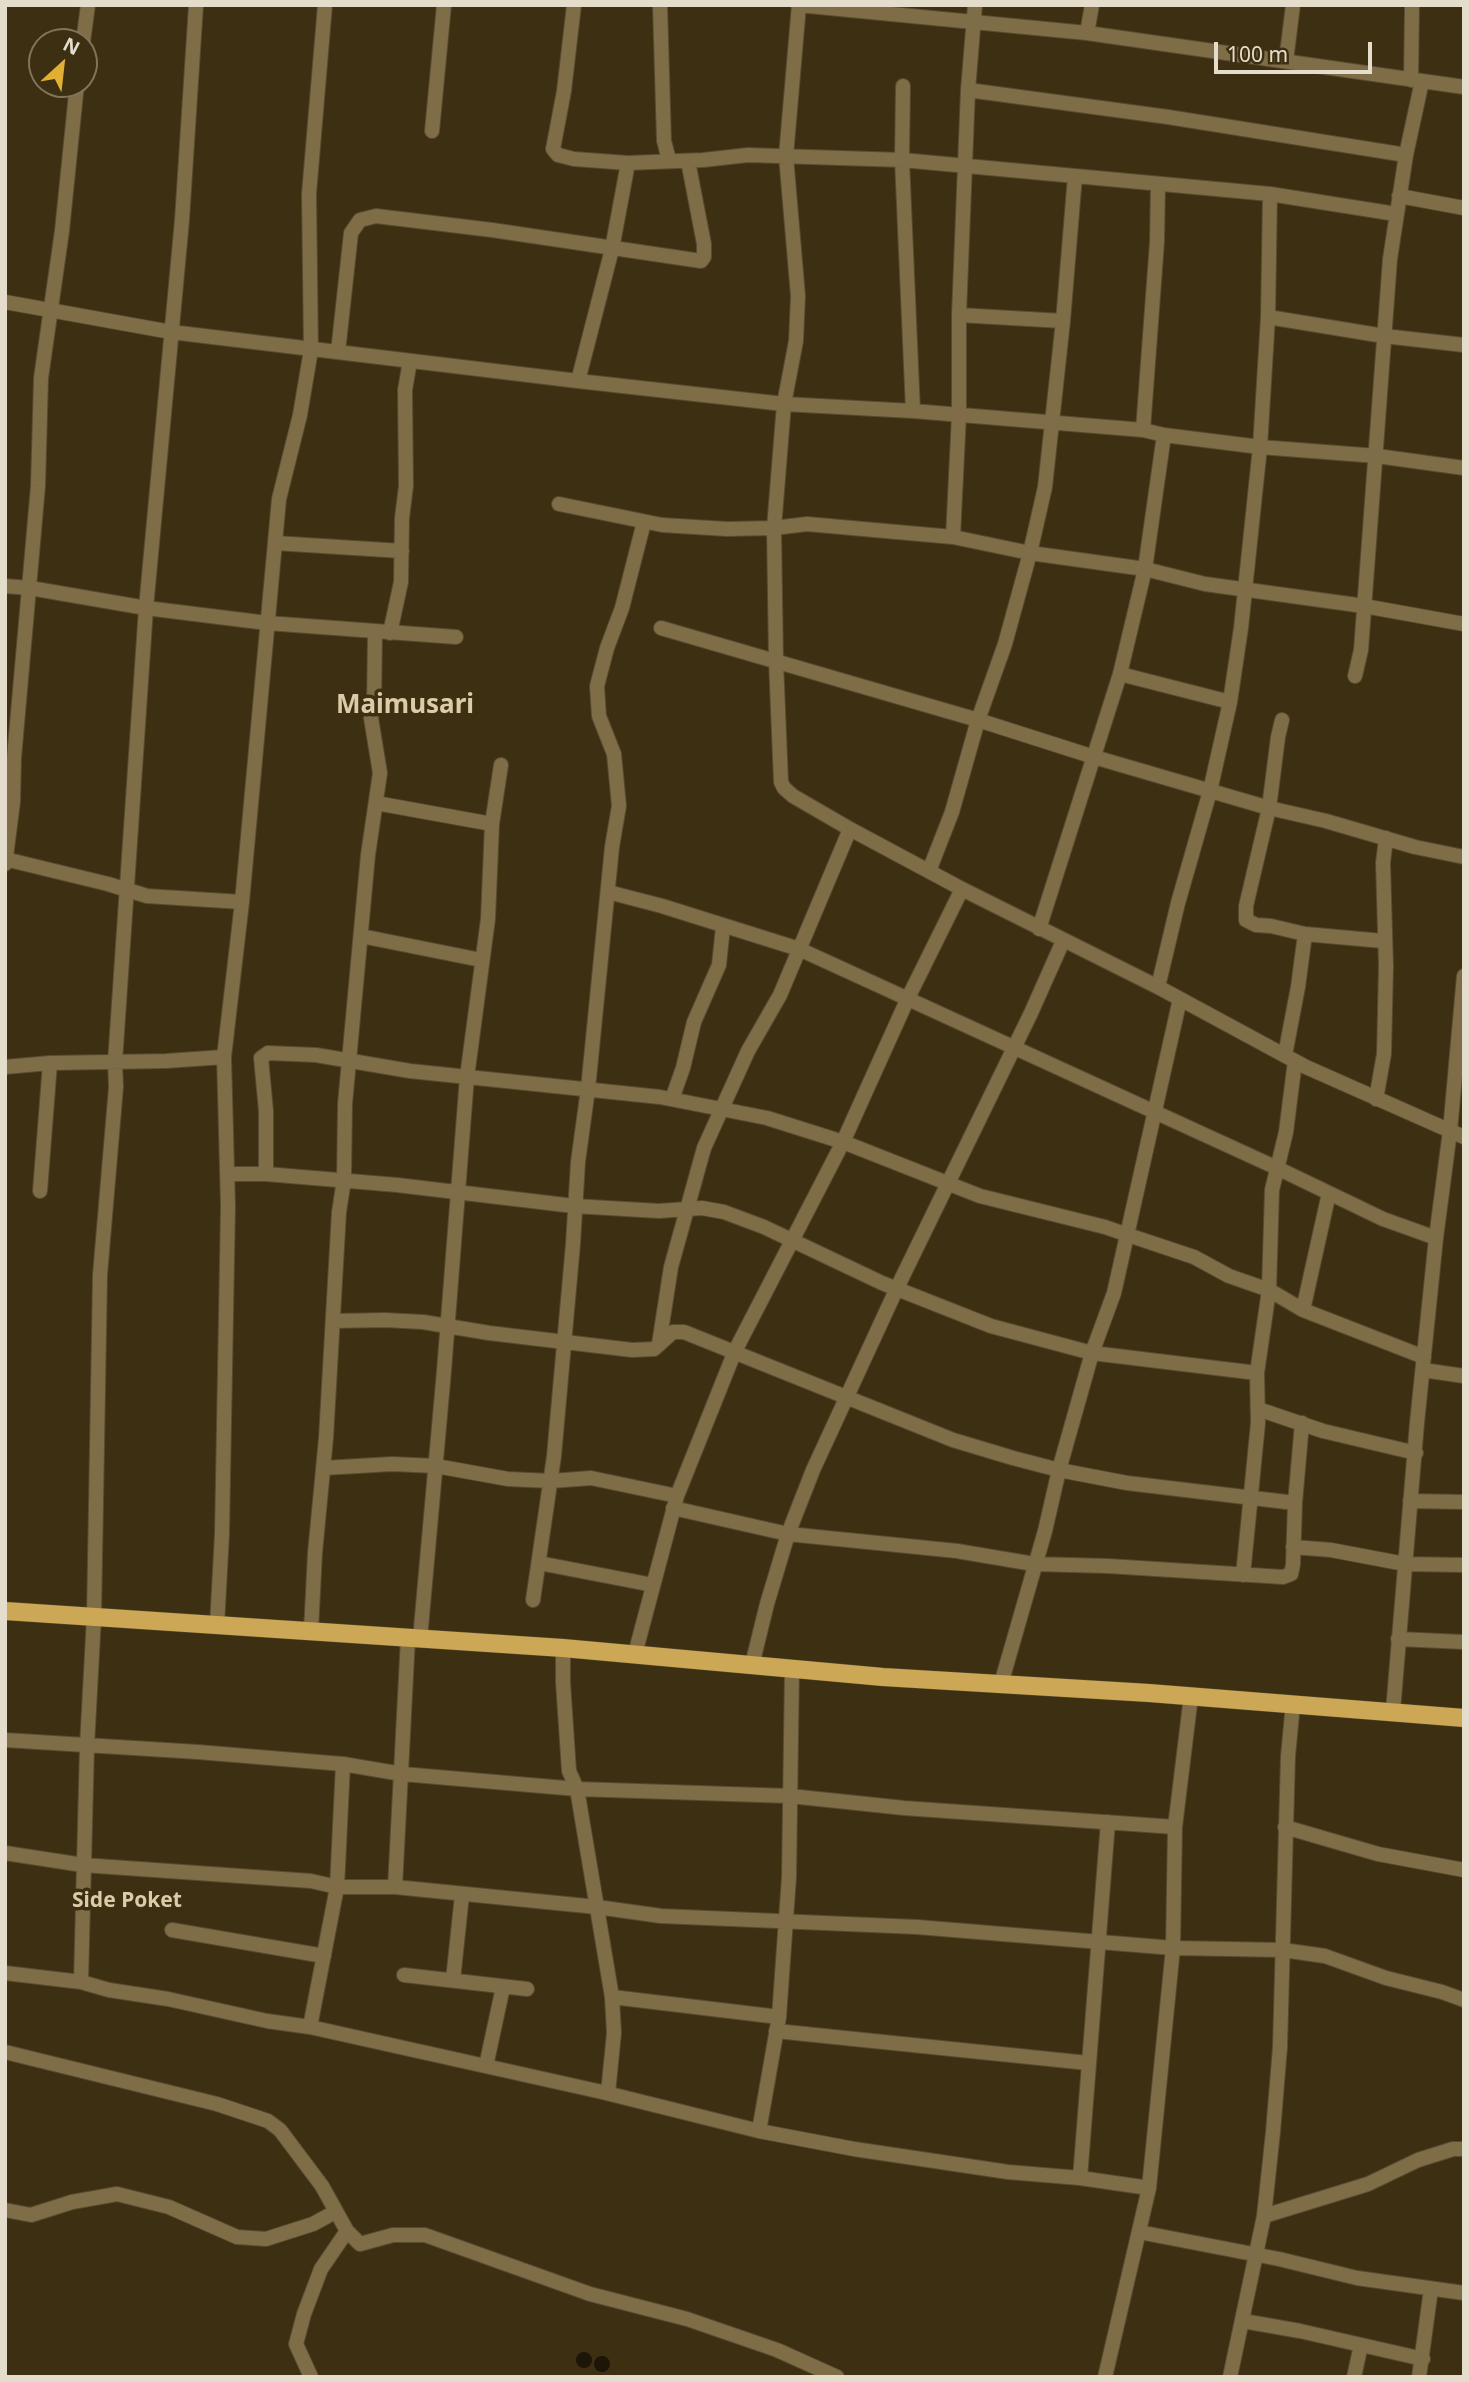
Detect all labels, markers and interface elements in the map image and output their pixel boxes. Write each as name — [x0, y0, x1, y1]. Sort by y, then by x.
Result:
north arrow — [28, 28, 98, 98]
scale bar — [1217, 28, 1374, 72]
text: N — [59, 31, 84, 61]
text: 100 m — [1227, 40, 1288, 68]
district label: Maimusari — [336, 690, 474, 722]
district label: Side Poket — [72, 1888, 182, 1914]

